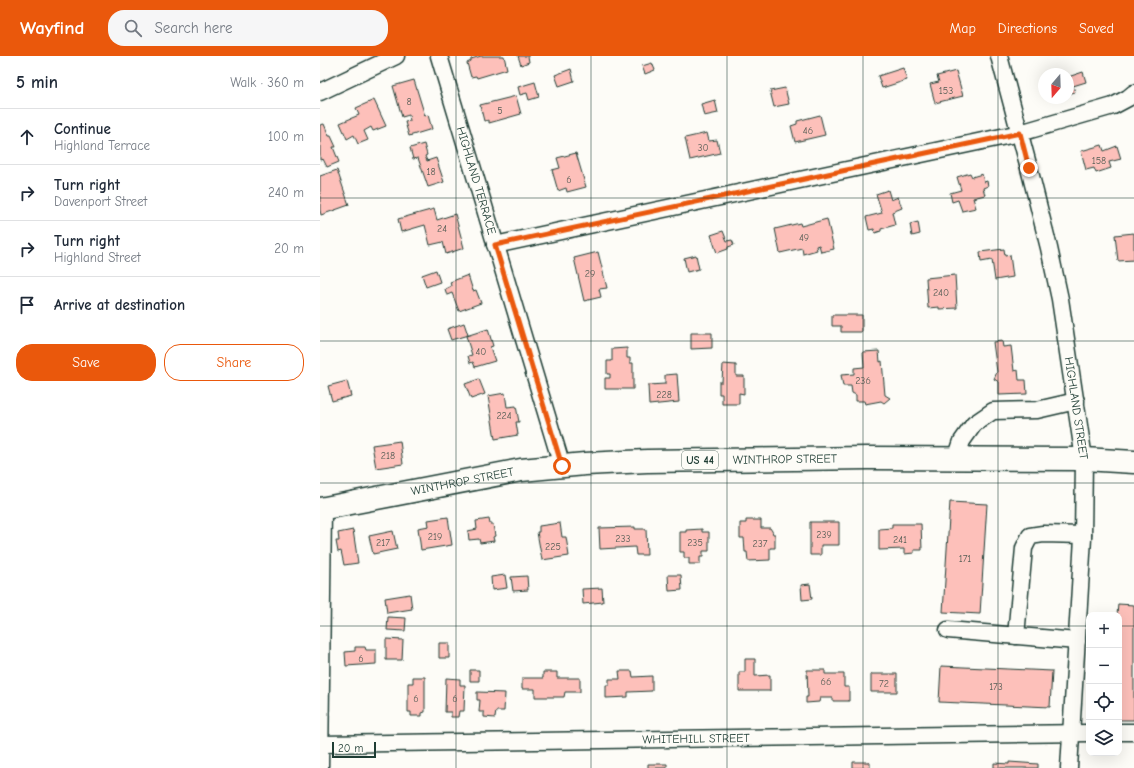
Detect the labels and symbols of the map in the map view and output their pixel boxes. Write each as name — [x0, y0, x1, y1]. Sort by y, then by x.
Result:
north arrow — [1038, 68, 1074, 104]
house number: 153 — [939, 85, 953, 97]
house number: 8 — [406, 96, 412, 108]
house number: 5 — [497, 105, 503, 117]
street label: HIGHLAND TERRACE — [454, 125, 499, 236]
house number: 46 — [803, 125, 813, 137]
house number: 30 — [697, 142, 709, 154]
house number: 158 — [1092, 155, 1106, 167]
route end — [1020, 159, 1038, 177]
house number: 18 — [426, 166, 436, 178]
house number: 6 — [566, 174, 572, 186]
house number: 24 — [437, 223, 447, 235]
house number: 49 — [799, 232, 809, 244]
house number: 29 — [585, 268, 595, 280]
house number: 240 — [933, 287, 949, 299]
house number: 40 — [476, 346, 486, 358]
street label: HIGHLAND STREET — [1062, 356, 1091, 461]
house number: 236 — [855, 375, 871, 387]
house number: 228 — [656, 389, 672, 401]
house number: 224 — [496, 410, 512, 422]
house number: 218 — [381, 450, 395, 462]
road number: US 44 — [682, 451, 718, 469]
street label: WINTHROP STREET — [733, 451, 838, 467]
route start — [553, 457, 571, 475]
street label: WINTHROP STREET — [410, 464, 516, 498]
house number: 239 — [816, 529, 832, 541]
house number: 219 — [428, 531, 442, 543]
house number: 233 — [615, 533, 631, 545]
house number: 241 — [893, 534, 907, 546]
house number: 217 — [376, 537, 390, 549]
house number: 235 — [687, 537, 703, 549]
house number: 237 — [752, 538, 768, 550]
house number: 225 — [545, 541, 561, 553]
house number: 171 — [959, 553, 971, 565]
house number: 6 — [358, 653, 364, 665]
house number: 66 — [821, 676, 831, 688]
house number: 72 — [879, 678, 889, 690]
house number: 173 — [989, 681, 1003, 693]
house number: 6 — [413, 693, 419, 705]
house number: 6 — [452, 693, 458, 705]
street label: WHITEHILL STREET — [642, 731, 751, 746]
scale bar — [332, 740, 376, 759]

